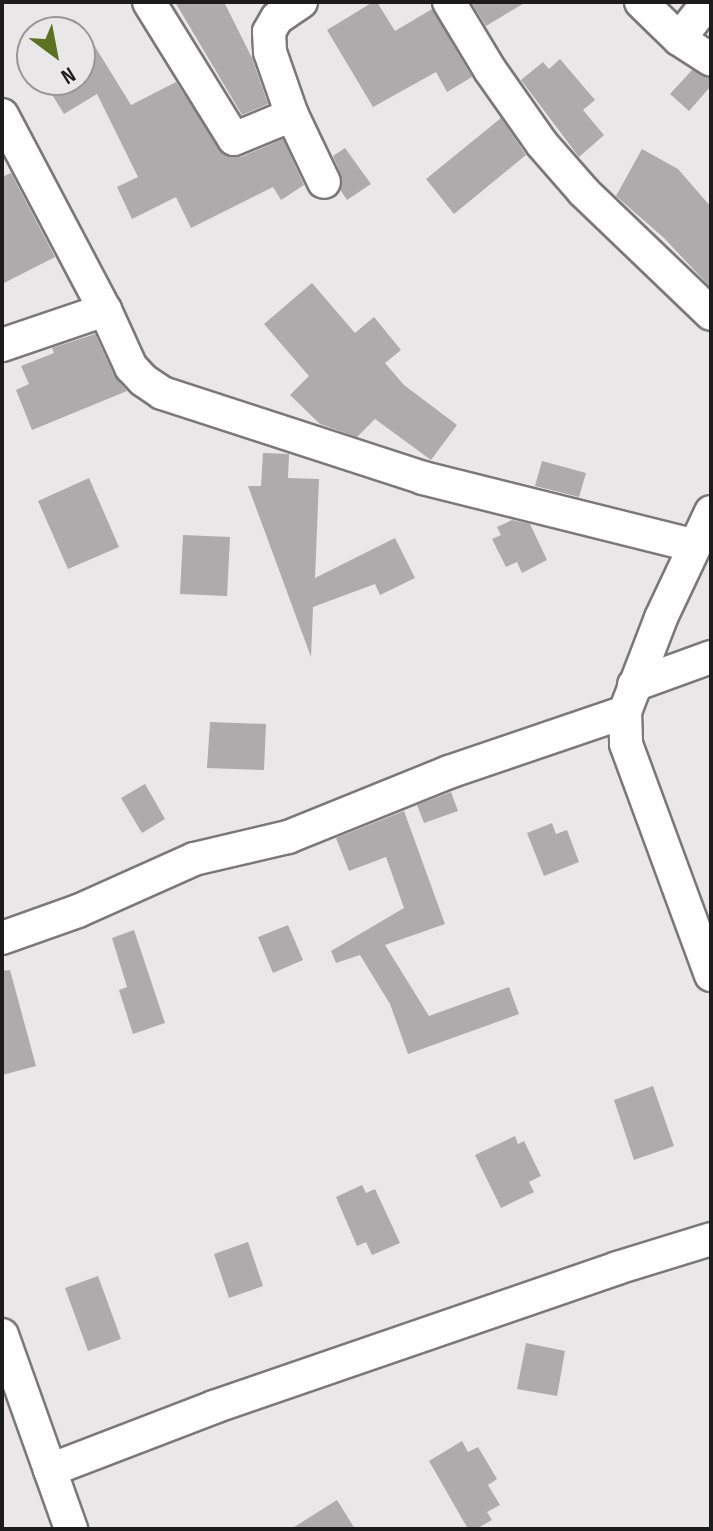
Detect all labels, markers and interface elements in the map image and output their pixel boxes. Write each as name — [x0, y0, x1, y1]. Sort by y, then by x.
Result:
north arrow — [16, 16, 96, 96]
text: N — [56, 61, 80, 90]

